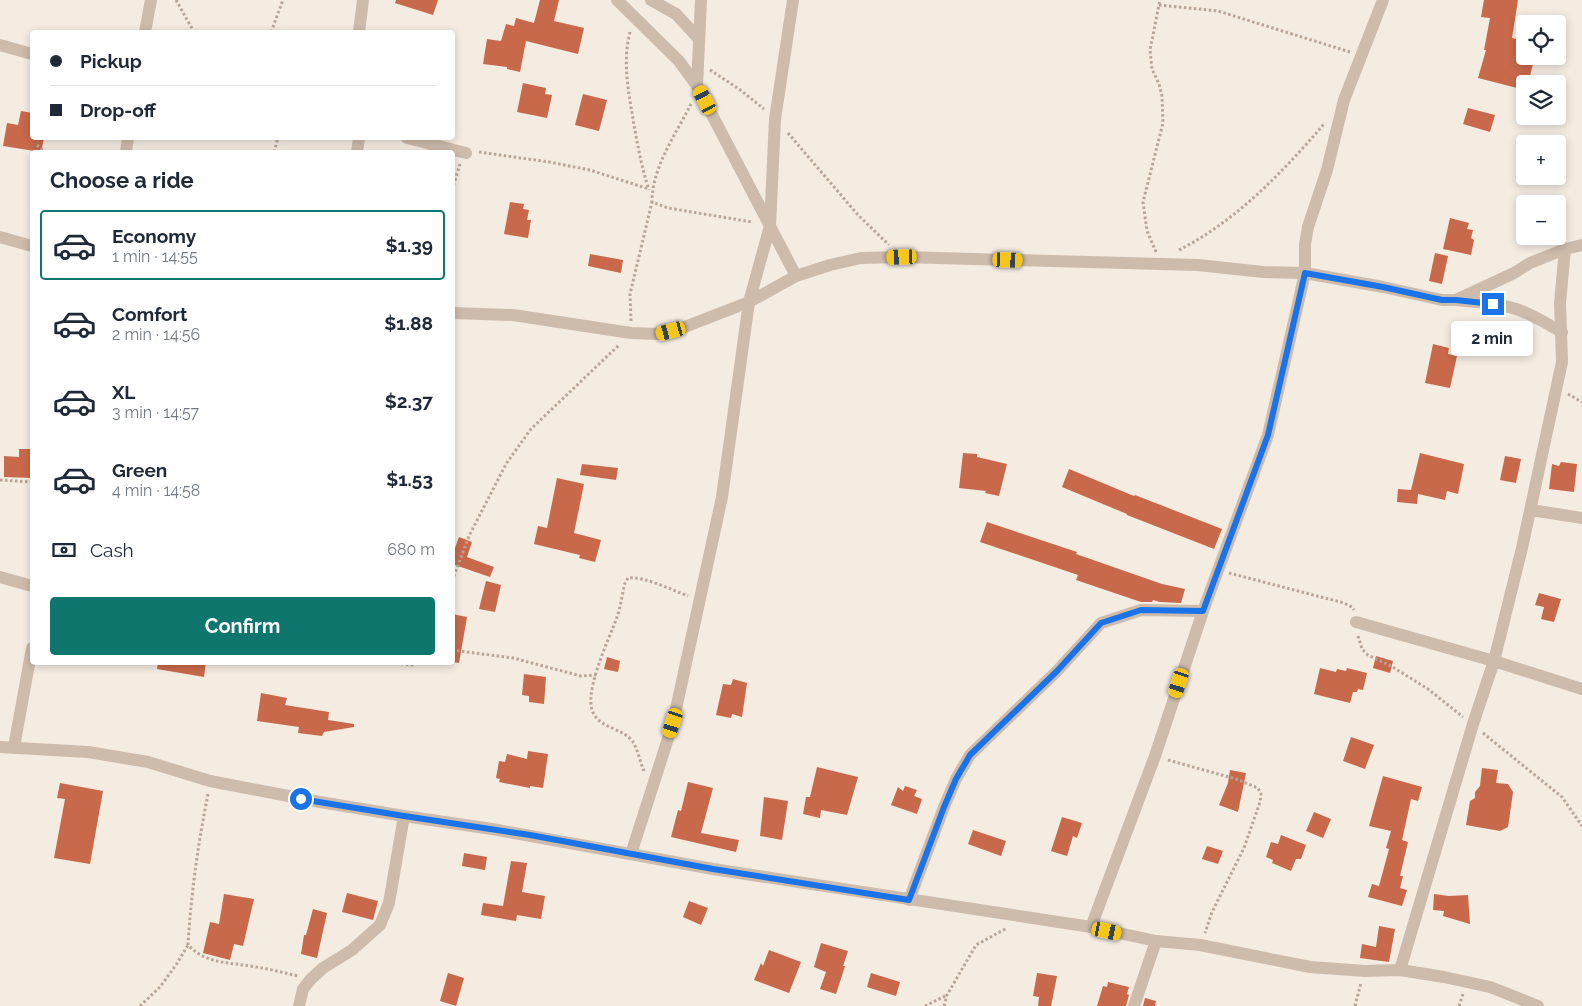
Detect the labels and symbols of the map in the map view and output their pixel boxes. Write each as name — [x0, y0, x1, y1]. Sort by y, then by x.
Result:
car — [691, 83, 718, 117]
car — [886, 249, 917, 265]
car — [992, 252, 1023, 268]
route end — [1482, 293, 1504, 315]
car — [654, 320, 687, 342]
callout: 2 min — [1452, 322, 1534, 356]
car — [1167, 666, 1190, 700]
car — [661, 706, 684, 740]
route start — [290, 788, 312, 810]
car — [1090, 921, 1123, 941]

